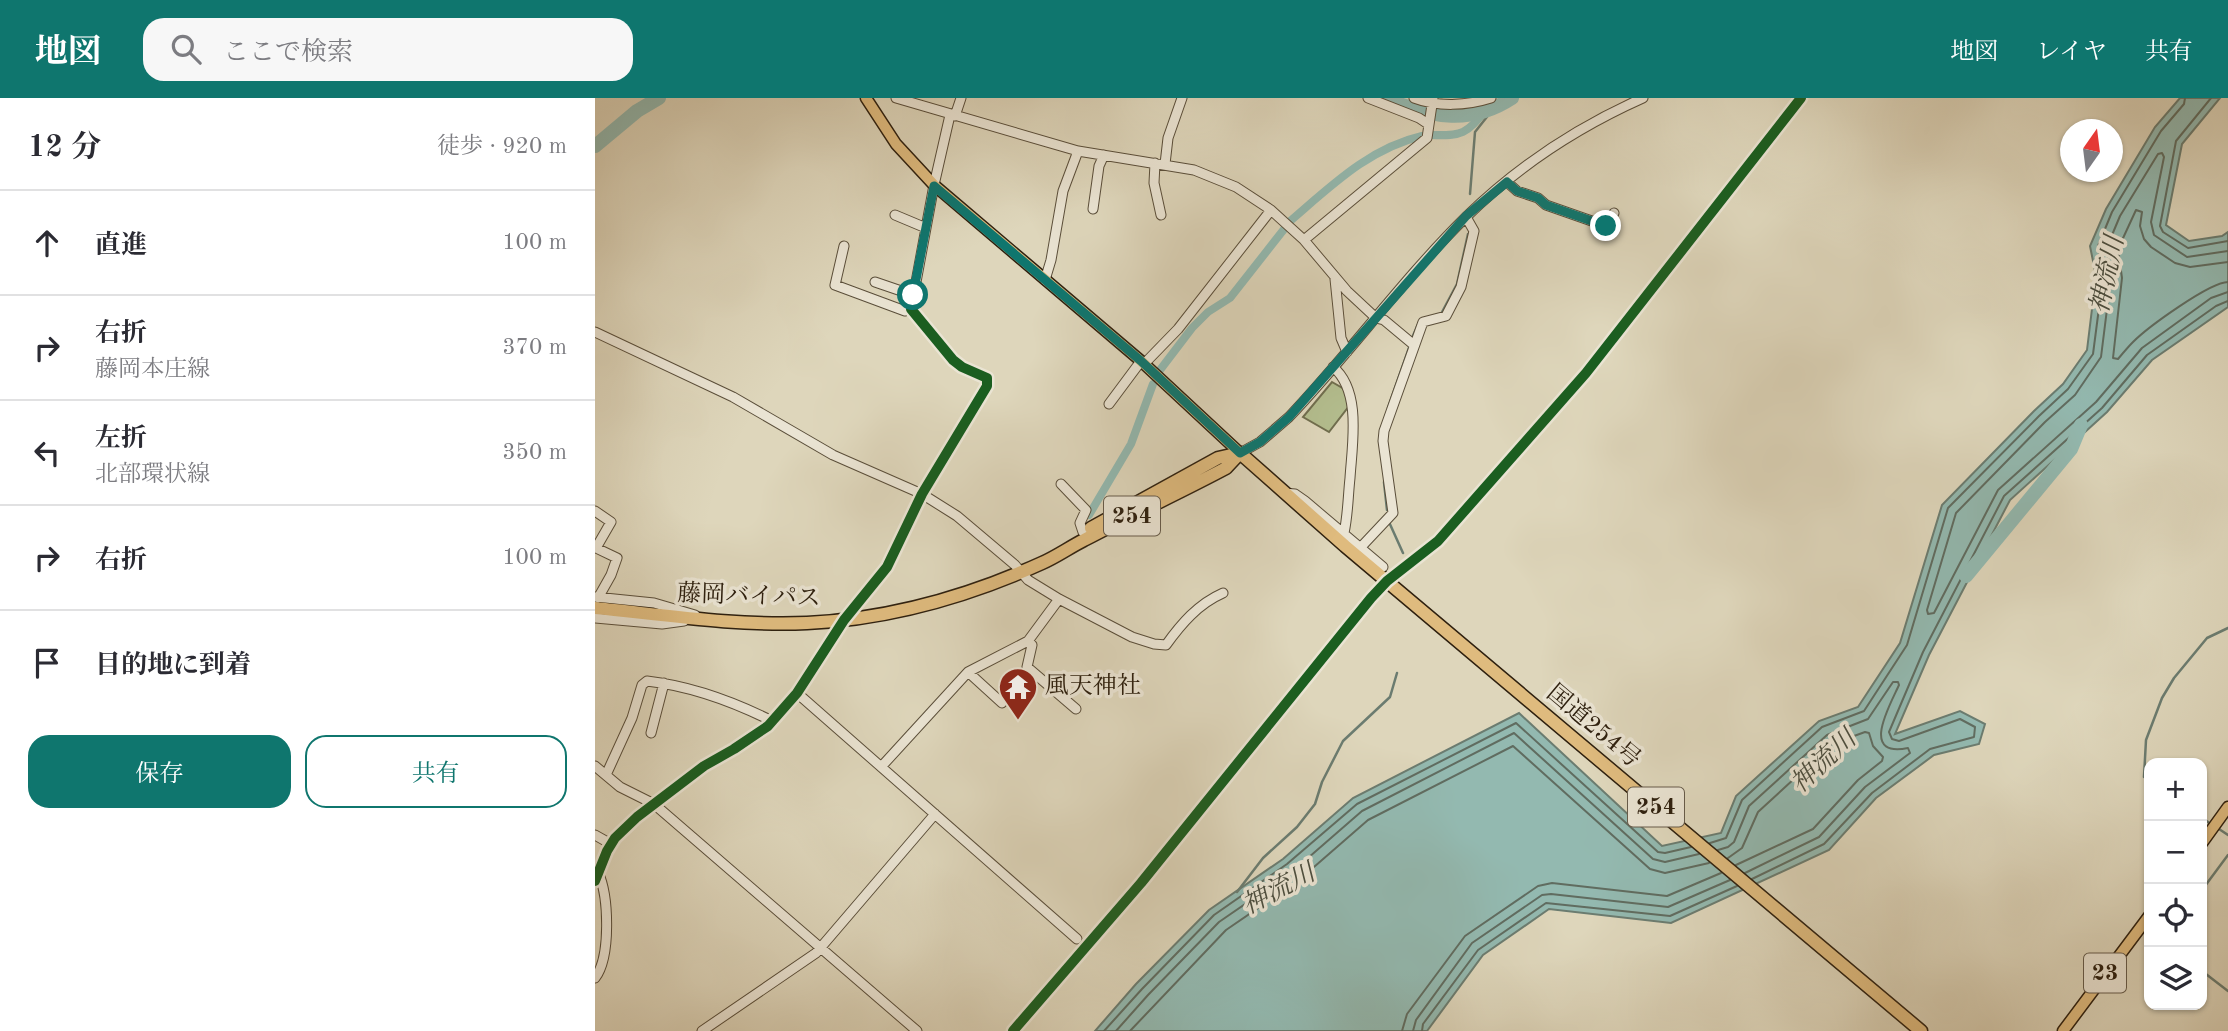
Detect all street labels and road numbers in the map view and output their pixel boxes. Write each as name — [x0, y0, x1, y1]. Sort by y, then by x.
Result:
road number: 254 — [1104, 496, 1160, 536]
street label: 藤岡バイパス — [677, 580, 821, 611]
street label: 国道254号 — [1542, 679, 1646, 773]
road number: 254 — [1628, 788, 1684, 827]
road number: 23 — [2084, 954, 2126, 992]

